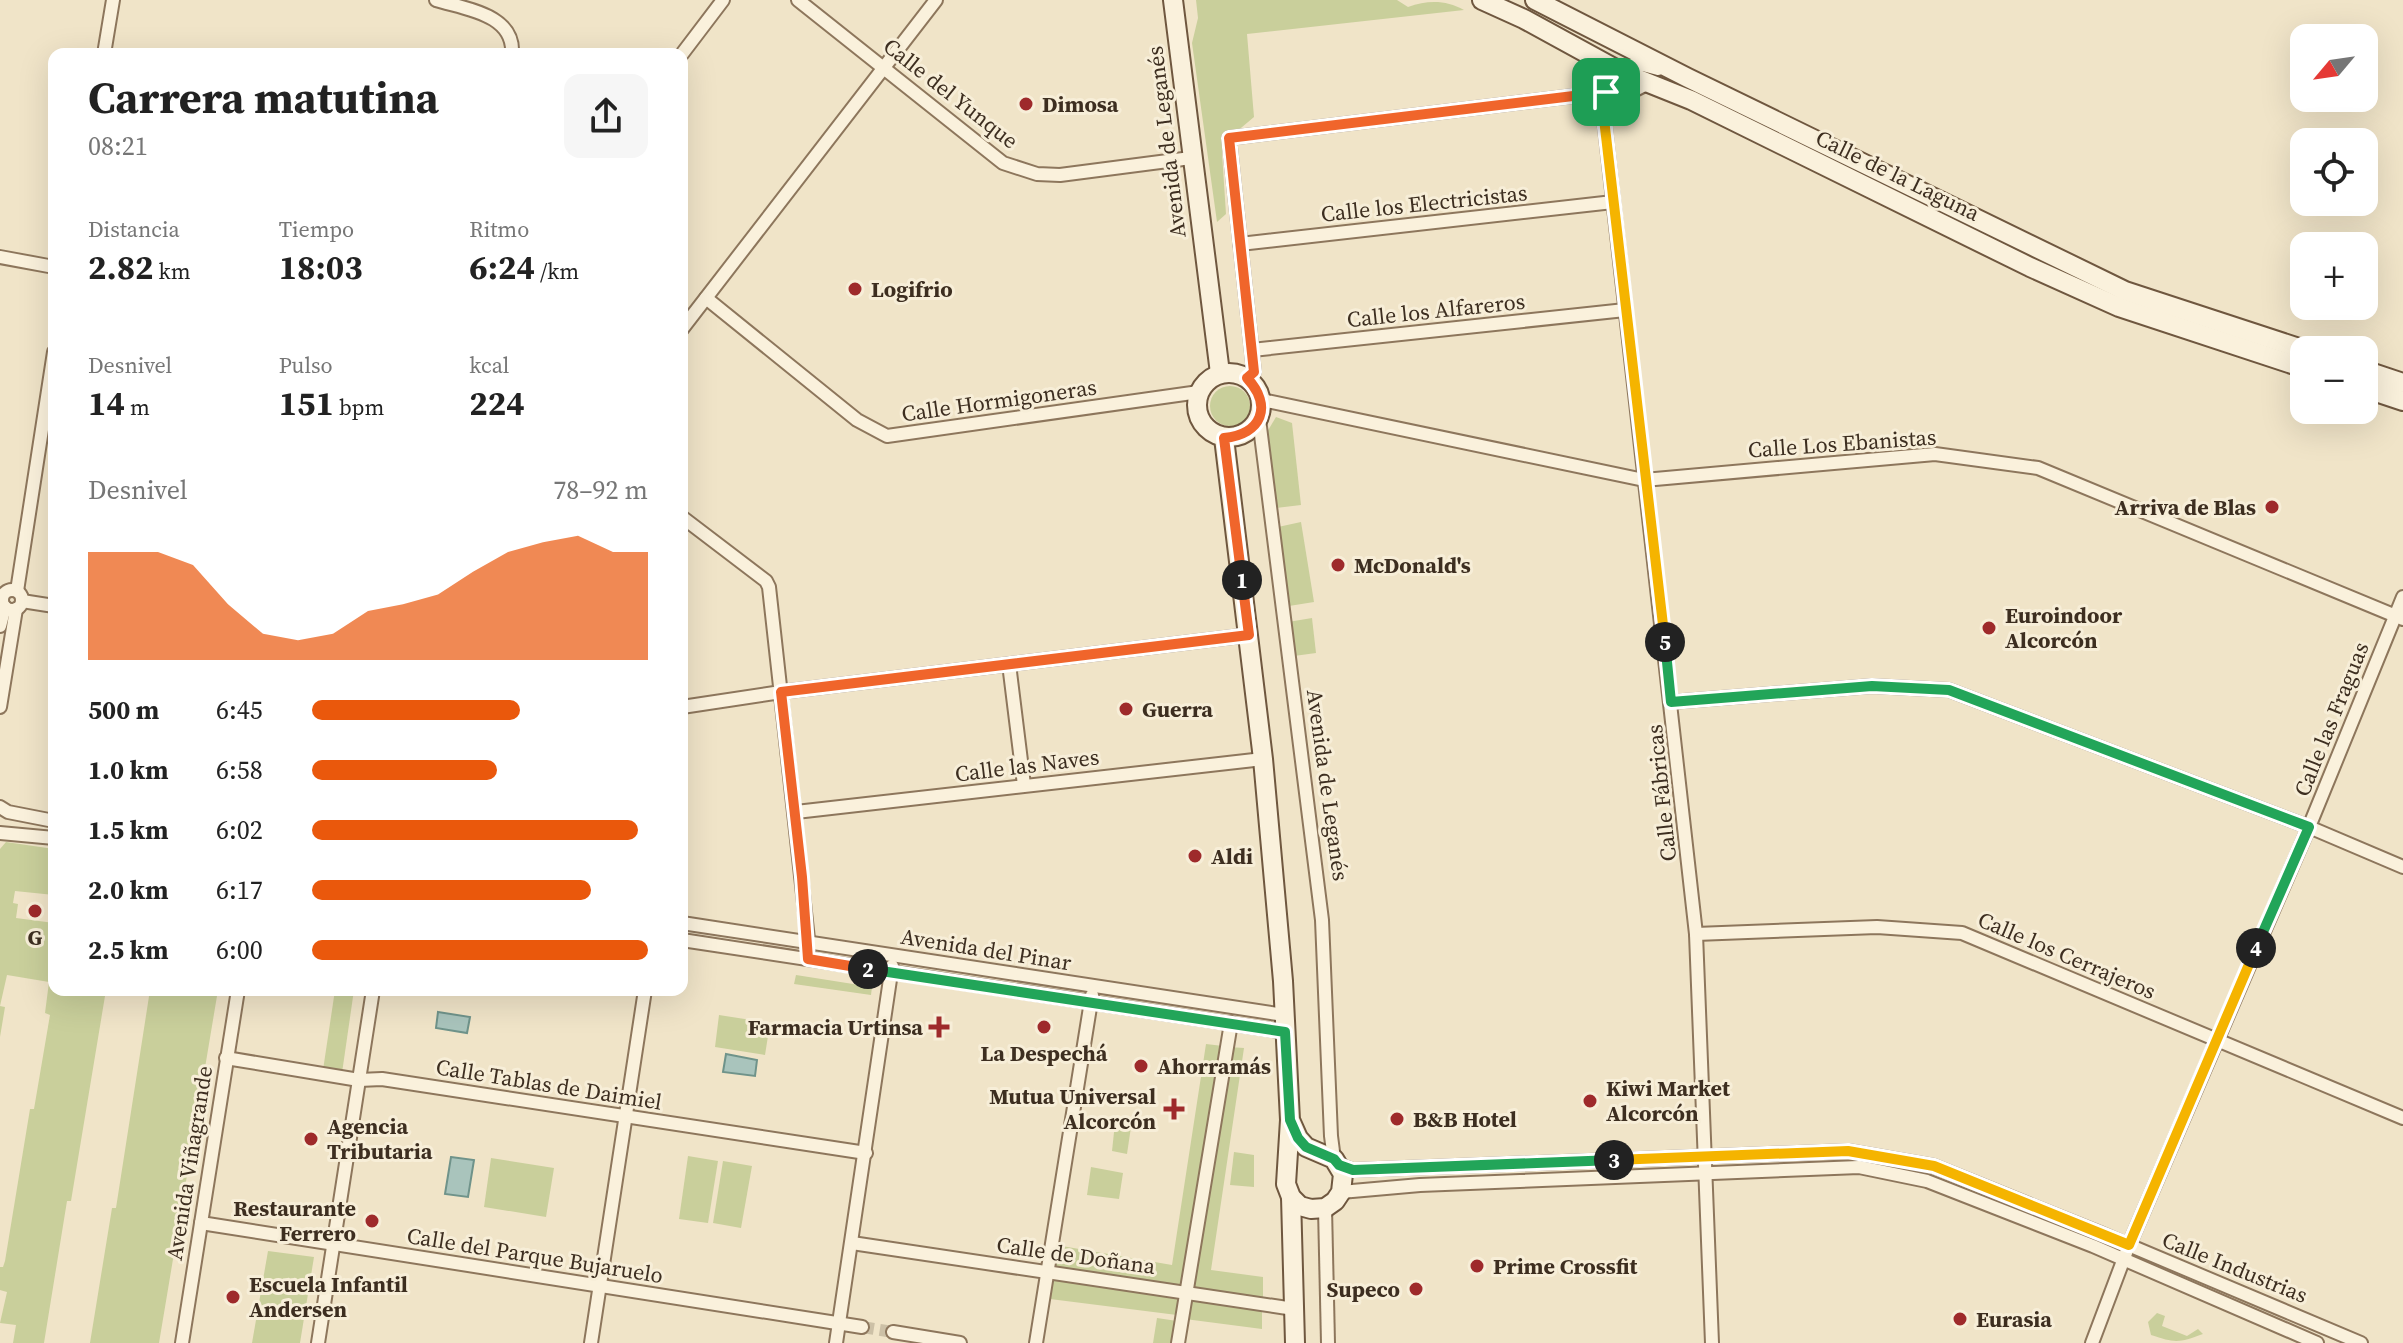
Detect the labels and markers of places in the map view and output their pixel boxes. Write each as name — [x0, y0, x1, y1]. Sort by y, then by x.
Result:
pin — [1572, 58, 1640, 126]
place label: Dimosa — [1042, 89, 1119, 119]
marker: Dimosa — [1017, 95, 1035, 113]
place label: Logifrio — [871, 274, 953, 304]
marker: Logifrio — [846, 280, 864, 298]
place label: Arriva de Blas — [2115, 492, 2256, 522]
marker: Arriva de Blas — [2263, 498, 2281, 516]
place label: McDonald's — [1354, 550, 1471, 580]
marker: McDonald's — [1329, 556, 1347, 574]
pin: 1 — [1222, 560, 1262, 600]
place label: Euroindoor Alcorcón — [2005, 600, 2123, 655]
marker: Euroindoor Alcorcón — [1980, 619, 1998, 637]
pin: 5 — [1645, 622, 1685, 662]
place label: Guerra — [1142, 694, 1213, 724]
marker: Guerra — [1117, 700, 1135, 718]
place label: Aldi — [1211, 841, 1253, 871]
marker: Aldi — [1186, 847, 1204, 865]
marker: G — [26, 902, 44, 920]
place label: G — [28, 922, 43, 952]
pin: 4 — [2236, 928, 2276, 968]
pin: 2 — [848, 949, 888, 989]
place label: Farmacia Urtinsa — [748, 1012, 923, 1042]
marker: Farmacia Urtinsa — [930, 1018, 948, 1036]
marker: La Despechá — [1035, 1018, 1053, 1036]
place label: La Despechá — [981, 1038, 1108, 1068]
place label: Ahorramás — [1157, 1051, 1271, 1081]
marker: Ahorramás — [1132, 1057, 1150, 1075]
place label: Kiwi Market Alcorcón — [1606, 1073, 1731, 1128]
place label: Mutua Universal Alcorcón — [989, 1081, 1156, 1136]
marker: Kiwi Market Alcorcón — [1581, 1092, 1599, 1110]
marker: Mutua Universal Alcorcón — [1163, 1098, 1185, 1120]
place label: B&B Hotel — [1413, 1104, 1517, 1134]
marker: B&B Hotel — [1388, 1110, 1406, 1128]
place label: Agencia Tributaria — [327, 1111, 433, 1166]
marker: Agencia Tributaria — [302, 1130, 320, 1148]
pin: 3 — [1594, 1140, 1634, 1180]
place label: Restaurante Ferrero — [233, 1193, 356, 1248]
marker: Restaurante Ferrero — [363, 1212, 381, 1230]
place label: Prime Crossfit — [1493, 1251, 1638, 1281]
marker: Prime Crossfit — [1468, 1257, 1486, 1275]
place label: Escuela Infantil Andersen — [249, 1269, 408, 1324]
place label: Supeco — [1326, 1274, 1400, 1304]
marker: Supeco — [1407, 1280, 1425, 1298]
marker: Escuela Infantil Andersen — [224, 1288, 242, 1306]
place label: Eurasia — [1976, 1304, 2052, 1334]
marker: Eurasia — [1951, 1310, 1969, 1328]

